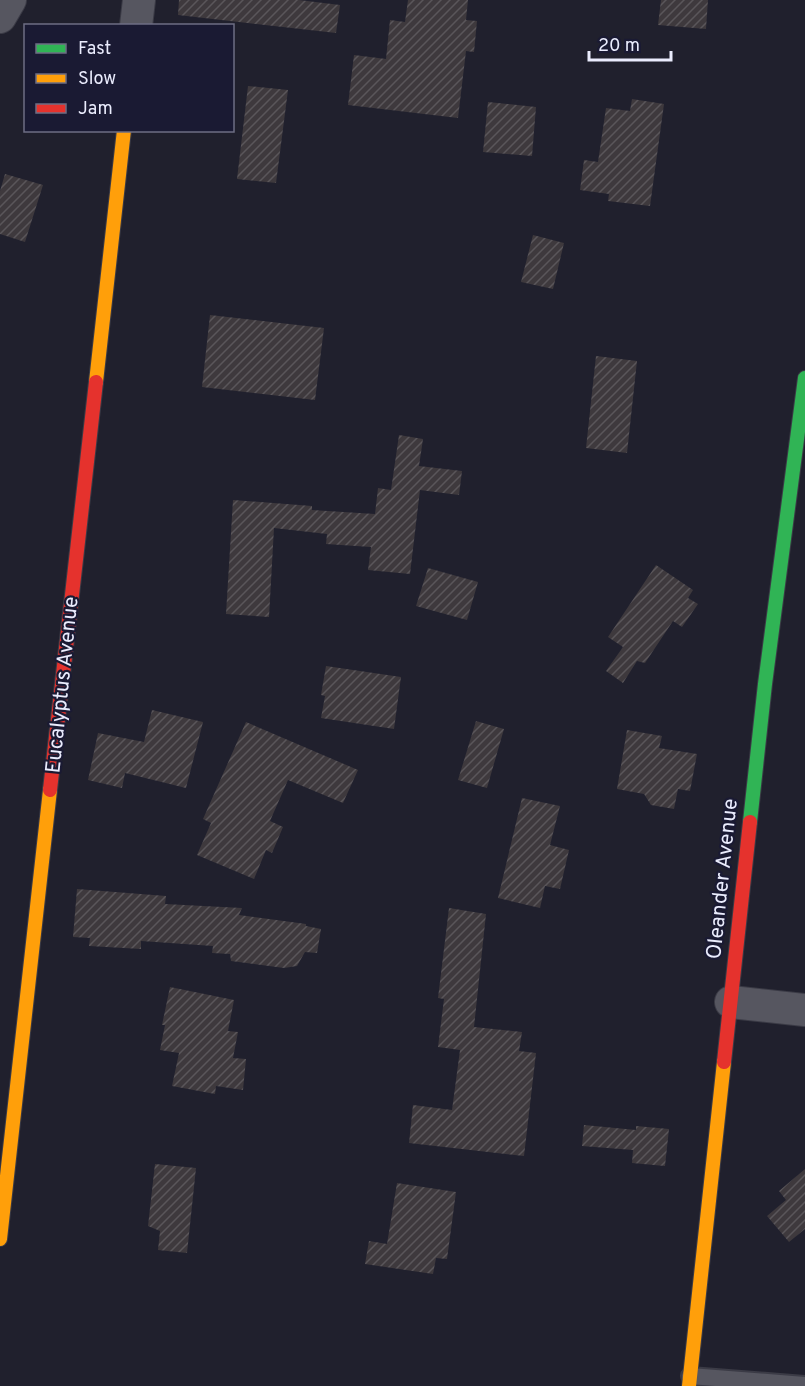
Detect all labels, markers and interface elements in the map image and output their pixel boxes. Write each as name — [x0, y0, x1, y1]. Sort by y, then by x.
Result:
legend — [24, 24, 234, 132]
scale bar — [589, 24, 672, 62]
text: 20 m — [598, 35, 640, 58]
text: Fast — [78, 38, 111, 61]
text: Slow — [78, 68, 116, 91]
text: Jam — [78, 98, 113, 121]
street label: Eucalyptus Avenue — [40, 595, 86, 775]
street label: Oleander Avenue — [701, 797, 745, 961]

